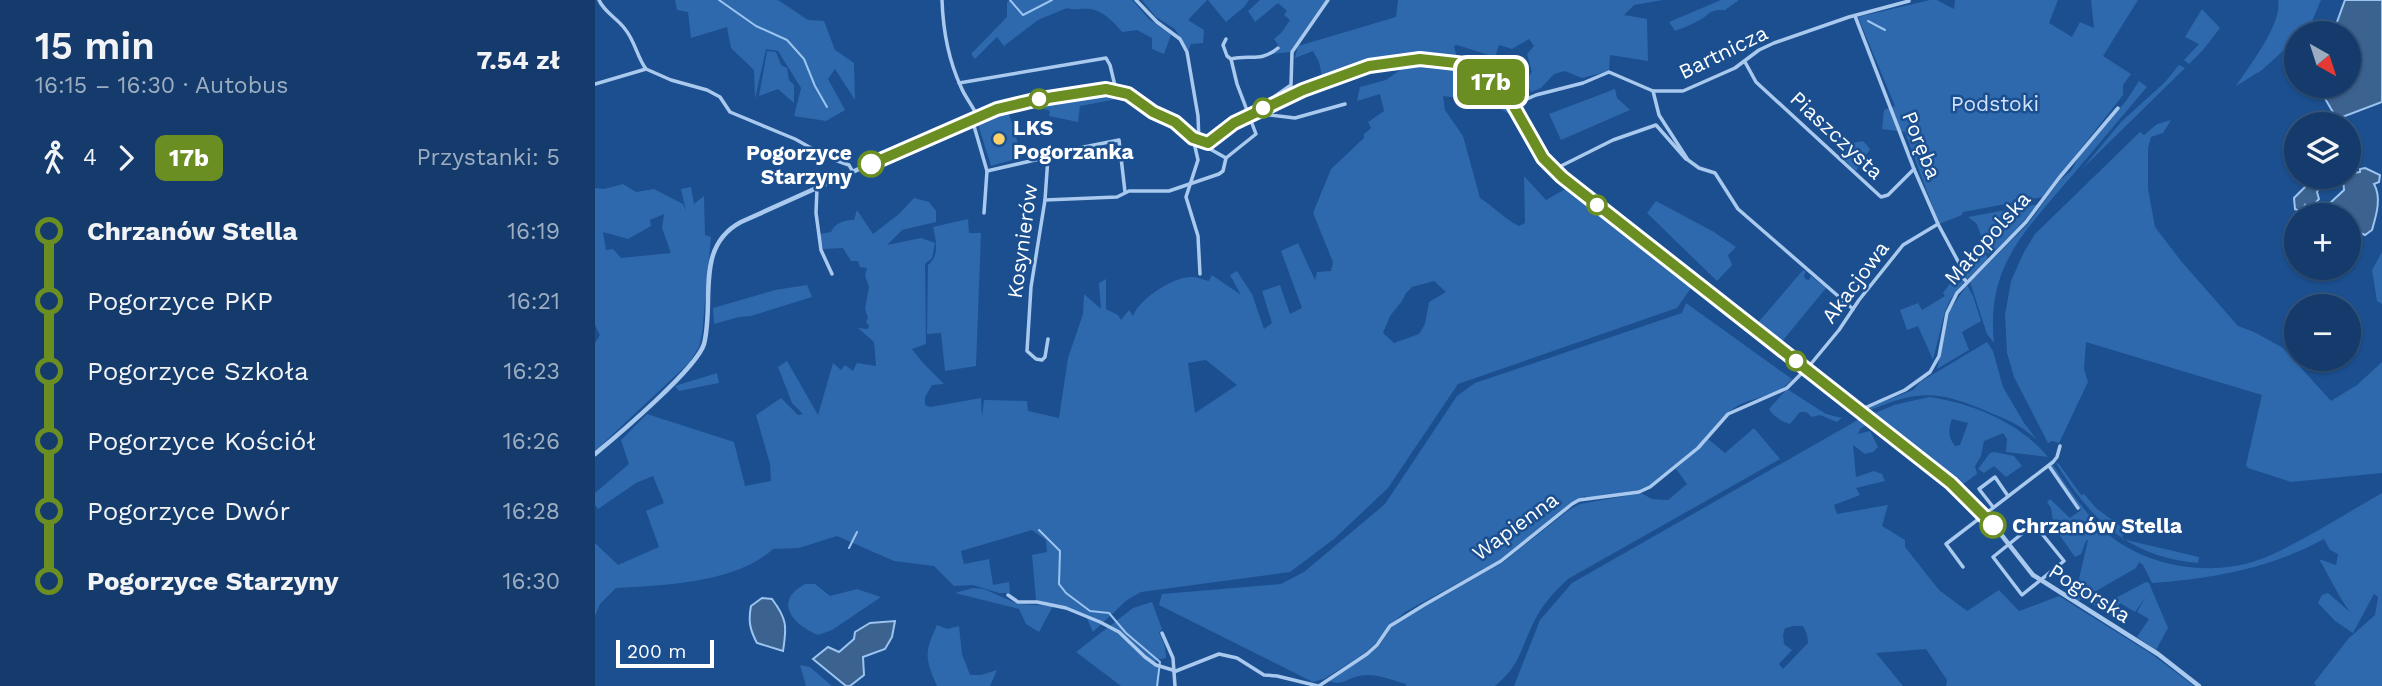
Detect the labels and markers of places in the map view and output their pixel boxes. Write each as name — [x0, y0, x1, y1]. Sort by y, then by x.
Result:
unlabelled marker — [1029, 89, 1049, 109]
unlabelled marker — [1253, 98, 1273, 118]
place label: LKS Pogorzanka — [1013, 115, 1135, 164]
marker: LKS Pogorzanka — [991, 131, 1007, 147]
place label: Pogorzyce Starzyny — [746, 140, 852, 189]
marker: Pogorzyce Starzyny — [858, 151, 884, 177]
unlabelled marker — [1587, 195, 1607, 215]
unlabelled marker — [1786, 351, 1806, 371]
marker: Chrzanów Stella — [1980, 512, 2006, 538]
place label: Chrzanów Stella — [2012, 513, 2183, 538]

